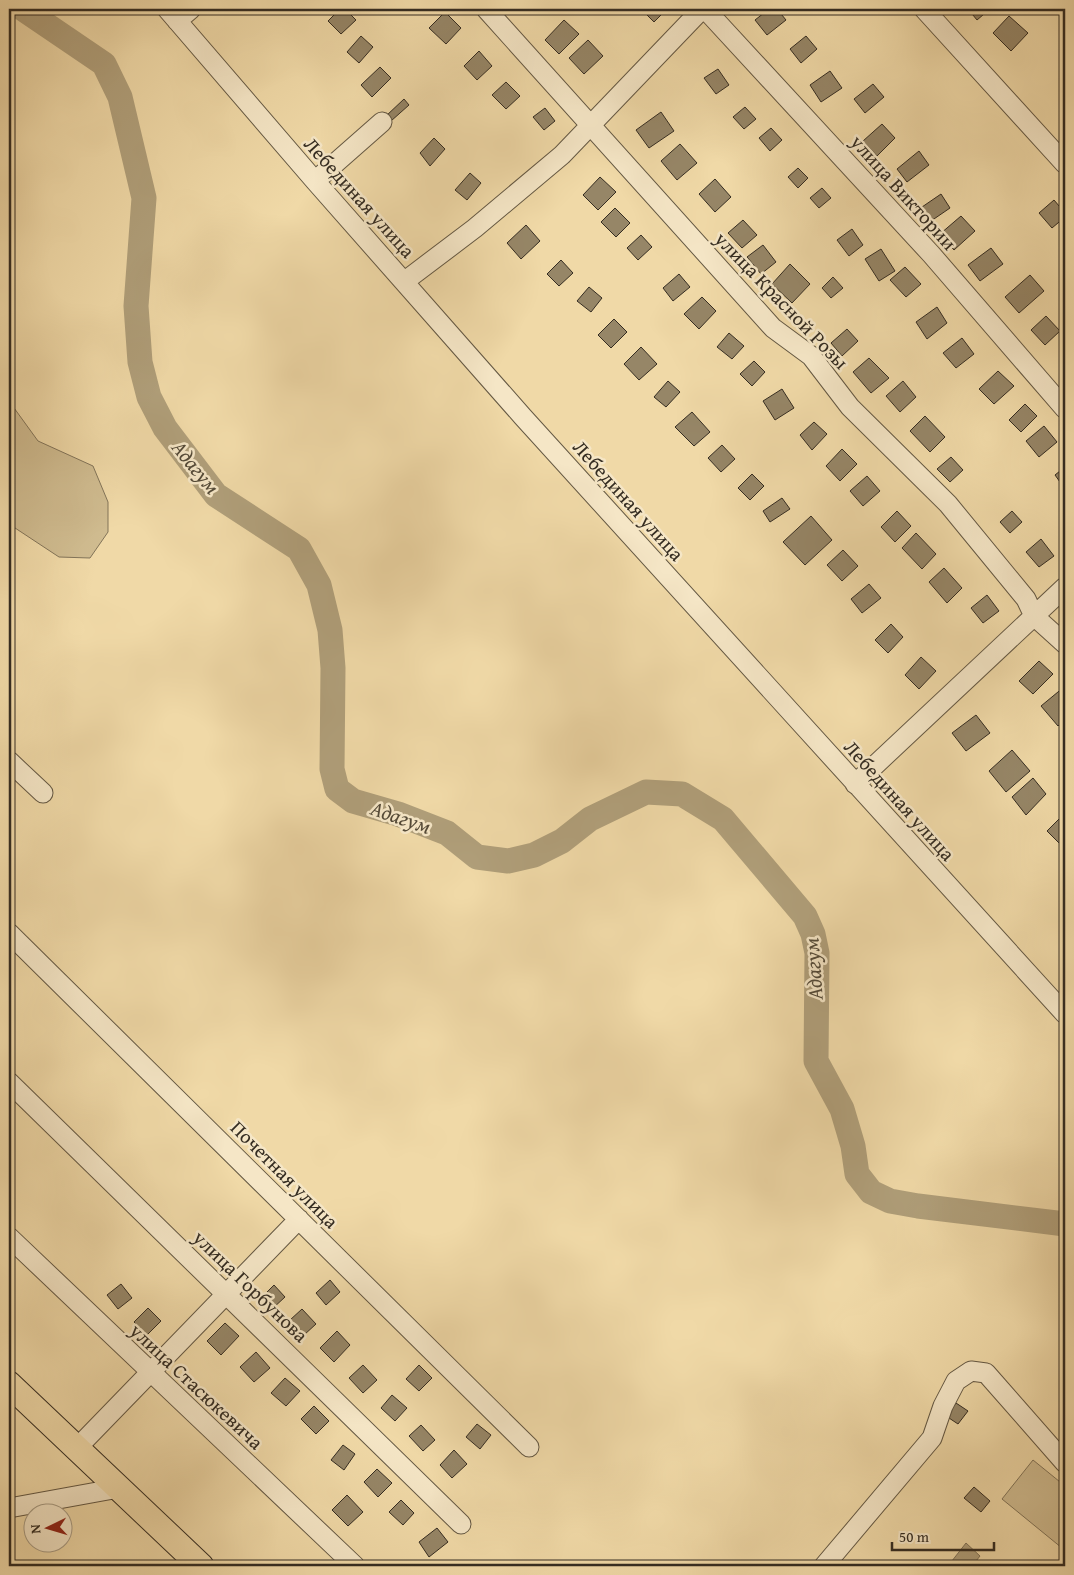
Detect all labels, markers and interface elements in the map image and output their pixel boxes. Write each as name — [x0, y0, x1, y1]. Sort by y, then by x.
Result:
street label: улица Виктории — [844, 127, 964, 256]
street label: Лебединая улица — [298, 130, 423, 264]
street label: улица Красной Розы — [708, 224, 856, 375]
water label: Адагум — [164, 432, 228, 501]
street label: Лебединая улица — [567, 433, 692, 567]
street label: Лебединая улица — [838, 733, 963, 867]
water label: Адагум — [366, 792, 436, 842]
water label: Адагум — [795, 937, 831, 1002]
street label: Почетная улица — [224, 1113, 346, 1235]
street label: улица Горбунова — [186, 1223, 316, 1349]
street label: улица Стасюкевича — [123, 1316, 271, 1456]
north arrow — [22, 1502, 72, 1552]
scale bar — [892, 1520, 994, 1552]
text: N — [25, 1523, 45, 1535]
text: 50 m — [899, 1526, 930, 1547]

